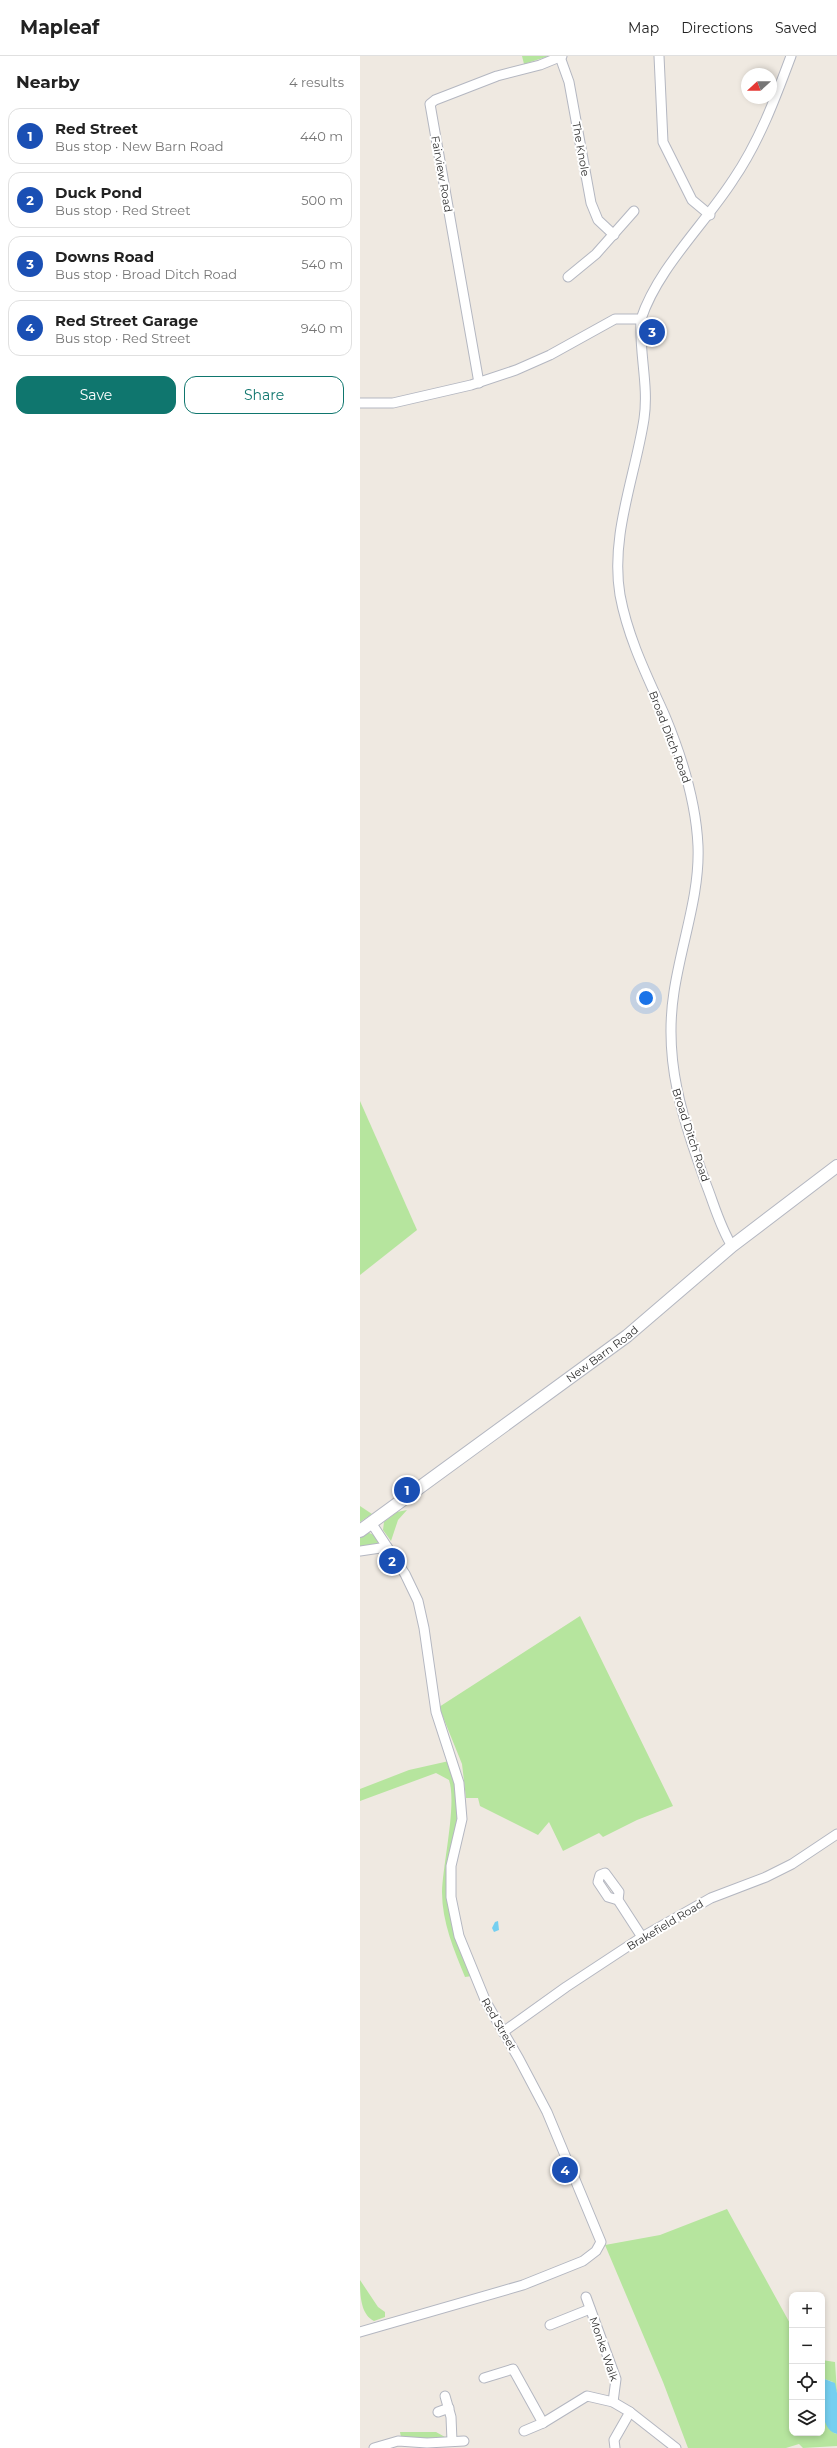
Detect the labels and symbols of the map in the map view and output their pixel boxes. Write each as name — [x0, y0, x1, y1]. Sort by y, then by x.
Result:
north arrow — [741, 68, 777, 104]
street label: The Knole — [569, 121, 593, 178]
street label: Fairview Road — [428, 135, 456, 213]
pin: 3 — [639, 317, 665, 347]
street label: Broad Ditch Road — [646, 689, 694, 785]
your location — [636, 988, 656, 1008]
street label: Broad Ditch Road — [669, 1086, 713, 1184]
street label: New Barn Road — [563, 1323, 641, 1385]
pin: 1 — [394, 1475, 420, 1505]
pin: 2 — [379, 1546, 405, 1576]
street label: Brakefield Road — [624, 1897, 706, 1953]
street label: Red Street — [478, 1995, 520, 2053]
pin: 4 — [552, 2155, 578, 2185]
street label: Monks Walk — [586, 2315, 622, 2383]

